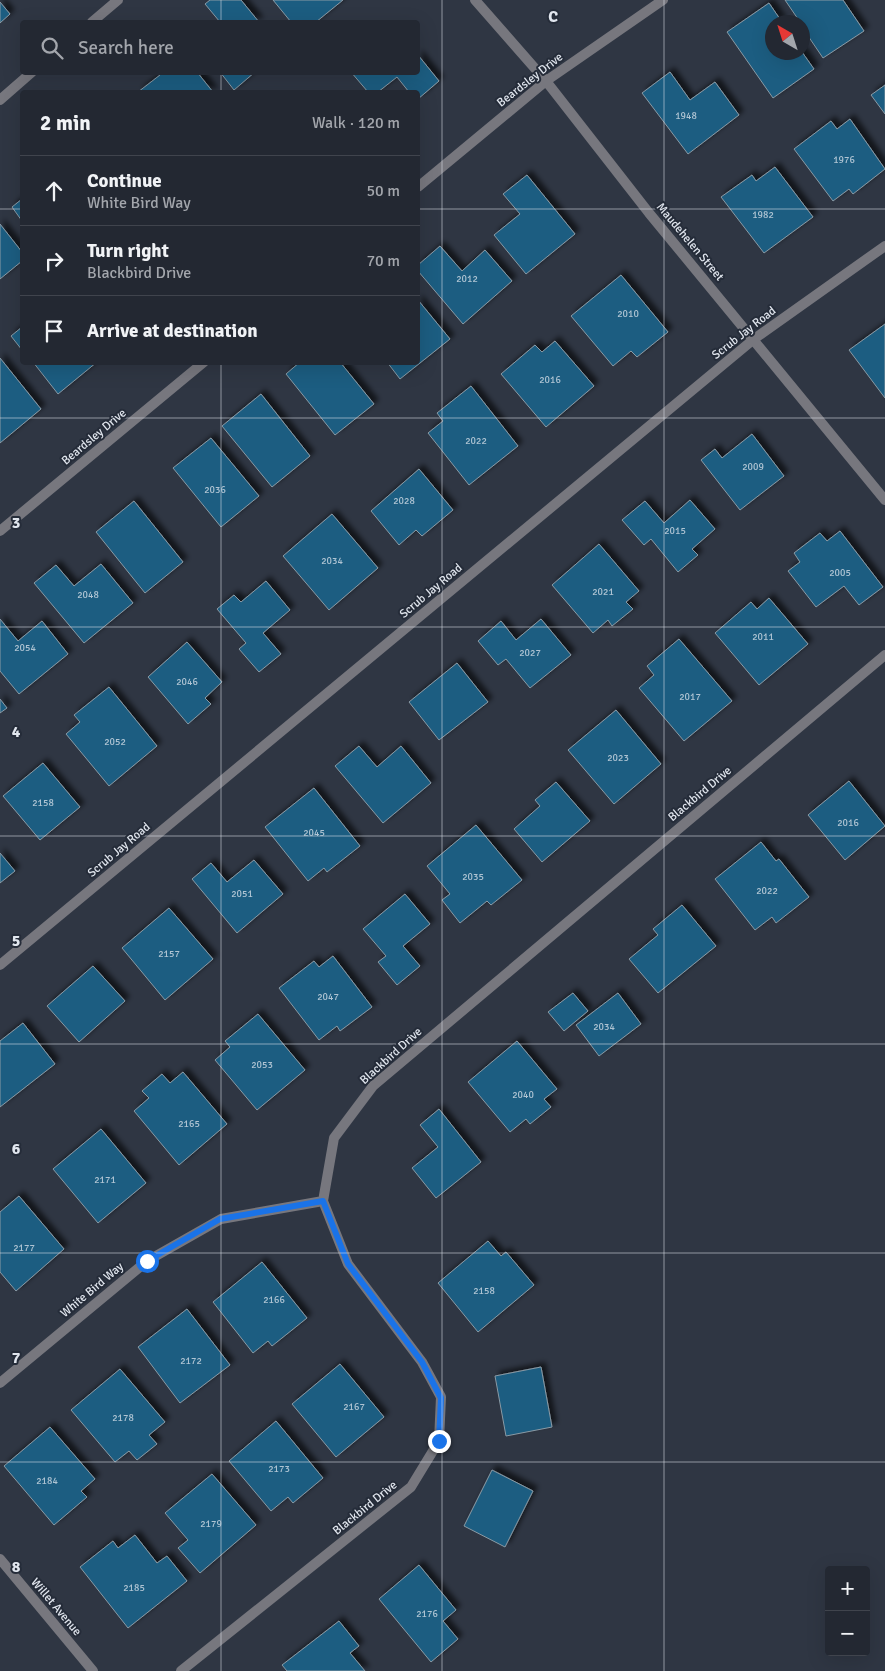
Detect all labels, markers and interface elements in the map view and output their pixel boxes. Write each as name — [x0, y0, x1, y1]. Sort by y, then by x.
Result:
text: C — [548, 7, 558, 27]
north arrow — [765, 15, 810, 60]
search box — [20, 20, 420, 75]
icon: search — [38, 34, 66, 62]
text: Search here — [78, 36, 174, 60]
street label: Beardsley Drive — [494, 50, 566, 110]
text: 2 min — [40, 110, 91, 136]
house number: 1948 — [675, 110, 697, 122]
text: Walk · 120 m — [312, 113, 400, 133]
house number: 1976 — [833, 154, 855, 166]
text: Continue — [87, 169, 162, 193]
icon: ahead — [40, 177, 68, 205]
text: 50 m — [366, 181, 400, 201]
text: White Bird Way — [87, 193, 191, 213]
street label: Maudehelen Street — [653, 200, 727, 284]
house number: 1982 — [752, 209, 774, 221]
text: Turn right — [87, 239, 169, 263]
icon: right — [40, 247, 68, 275]
text: 70 m — [366, 251, 400, 271]
text: Blackbird Drive — [87, 263, 191, 283]
house number: 2012 — [456, 273, 478, 285]
street label: Scrub Jay Road — [709, 303, 779, 363]
house number: 2010 — [617, 308, 639, 320]
icon: arrive — [40, 317, 68, 345]
text: Arrive at destination — [87, 319, 258, 343]
house number: 2016 — [539, 374, 561, 386]
street label: Beardsley Drive — [59, 406, 129, 468]
house number: 2022 — [465, 435, 487, 447]
house number: 2009 — [742, 461, 764, 473]
house number: 2036 — [204, 484, 226, 496]
house number: 2028 — [393, 495, 415, 507]
text: 3 — [12, 513, 20, 533]
house number: 2015 — [664, 525, 686, 537]
house number: 2034 — [321, 555, 343, 567]
street label: Scrub Jay Road — [397, 560, 465, 622]
house number: 2005 — [829, 567, 851, 579]
house number: 2021 — [592, 586, 614, 598]
house number: 2048 — [77, 589, 99, 601]
house number: 2011 — [752, 631, 774, 643]
house number: 2054 — [14, 642, 36, 654]
house number: 2027 — [519, 647, 541, 659]
house number: 2046 — [176, 676, 198, 688]
house number: 2017 — [679, 691, 701, 703]
text: 4 — [12, 722, 21, 742]
house number: 2052 — [104, 736, 126, 748]
house number: 2023 — [607, 752, 629, 764]
street label: Blackbird Drive — [665, 763, 735, 825]
house number: 2158 — [32, 797, 54, 809]
house number: 2016 — [837, 817, 859, 829]
street label: Scrub Jay Road — [85, 819, 153, 881]
house number: 2045 — [303, 827, 325, 839]
house number: 2035 — [462, 871, 484, 883]
house number: 2022 — [756, 885, 778, 897]
house number: 2051 — [231, 888, 253, 900]
text: 5 — [12, 931, 20, 951]
house number: 2157 — [158, 948, 180, 960]
house number: 2047 — [317, 991, 339, 1003]
house number: 2034 — [593, 1021, 615, 1033]
street label: Blackbird Drive — [357, 1024, 425, 1088]
house number: 2053 — [251, 1059, 273, 1071]
house number: 2040 — [512, 1089, 534, 1101]
house number: 2165 — [178, 1118, 200, 1130]
text: 6 — [12, 1139, 21, 1159]
house number: 2171 — [94, 1174, 116, 1186]
house number: 2177 — [13, 1242, 35, 1254]
route start — [136, 1250, 159, 1273]
street label: White Bird Way — [57, 1259, 127, 1321]
house number: 2158 — [473, 1285, 495, 1297]
house number: 2166 — [263, 1294, 285, 1306]
text: 7 — [12, 1348, 21, 1368]
house number: 2172 — [180, 1355, 202, 1367]
house number: 2167 — [343, 1401, 365, 1413]
house number: 2178 — [112, 1412, 134, 1424]
route end — [428, 1430, 451, 1453]
house number: 2173 — [268, 1463, 290, 1475]
house number: 2184 — [36, 1475, 58, 1487]
street label: Blackbird Drive — [330, 1478, 400, 1538]
house number: 2179 — [200, 1518, 222, 1530]
text: 8 — [12, 1557, 21, 1577]
map controls — [825, 1566, 870, 1656]
button: + — [825, 1566, 870, 1611]
street label: Willet Avenue — [28, 1575, 84, 1639]
house number: 2185 — [123, 1582, 145, 1594]
house number: 2176 — [416, 1608, 438, 1620]
button: − — [825, 1611, 870, 1656]

